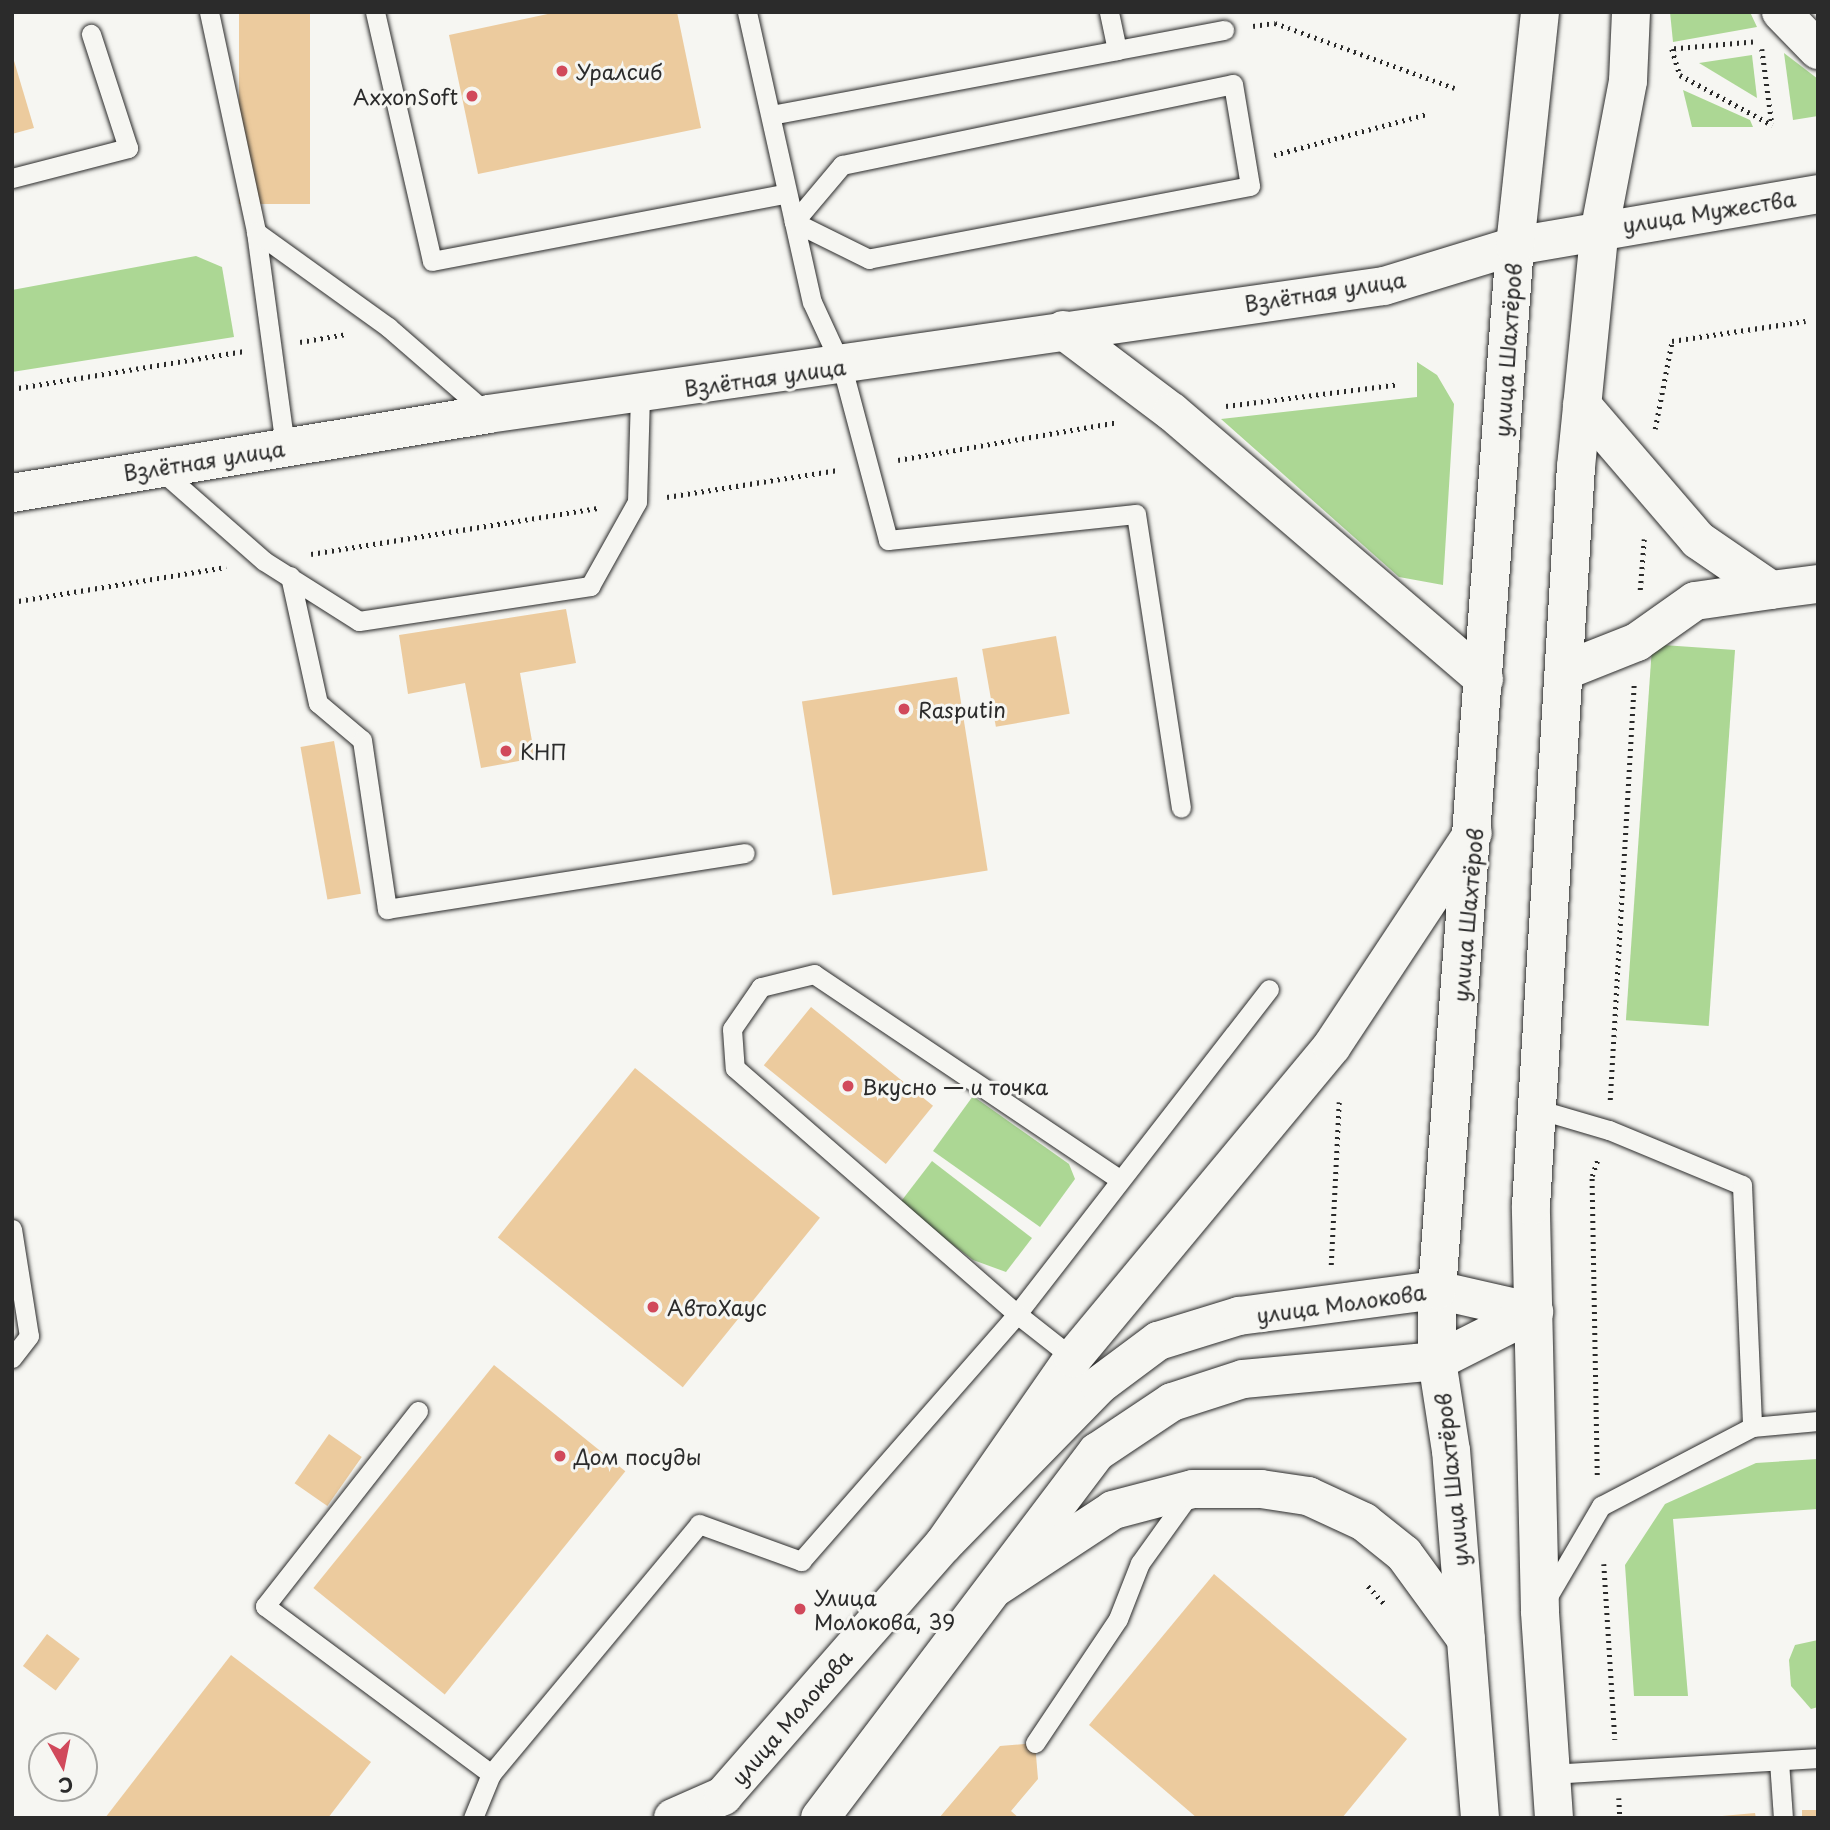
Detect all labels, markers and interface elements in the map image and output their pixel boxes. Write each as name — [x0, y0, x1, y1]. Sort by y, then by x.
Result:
place label: Уралсиб — [576, 58, 662, 84]
marker: Уралсиб — [554, 63, 570, 79]
place label: AxxonSoft — [353, 83, 458, 109]
marker: AxxonSoft — [464, 88, 480, 104]
street label: улица Мужества — [1620, 185, 1798, 237]
street label: улица Шахтёров — [1488, 262, 1526, 438]
street label: Взлётная улица — [1242, 266, 1408, 316]
street label: Взлётная улица — [682, 353, 848, 401]
street label: Взлётная улица — [121, 435, 287, 485]
place label: Rasputin — [918, 696, 1006, 722]
marker: Rasputin — [896, 701, 912, 717]
place label: КНП — [520, 738, 567, 764]
marker: КНП — [498, 743, 514, 759]
street label: улица Шахтёров — [1447, 827, 1487, 1003]
place label: Вкусно — и точка — [862, 1073, 1050, 1099]
marker: Вкусно — и точка — [840, 1078, 856, 1094]
street label: улица Молокова — [1254, 1279, 1428, 1327]
place label: АвтоХаус — [667, 1294, 767, 1320]
marker: АвтоХаус — [645, 1299, 661, 1315]
street label: улица Шахтёров — [1429, 1392, 1473, 1568]
place label: Дом посуды — [574, 1443, 702, 1469]
marker: Дом посуды — [552, 1448, 568, 1464]
place label: Улица Молокова, 39 — [814, 1584, 954, 1634]
marker: Улица Молокова, 39 — [792, 1601, 808, 1617]
street label: улица Молокова — [725, 1644, 857, 1790]
north arrow — [28, 1732, 98, 1802]
text: С — [57, 1771, 75, 1801]

